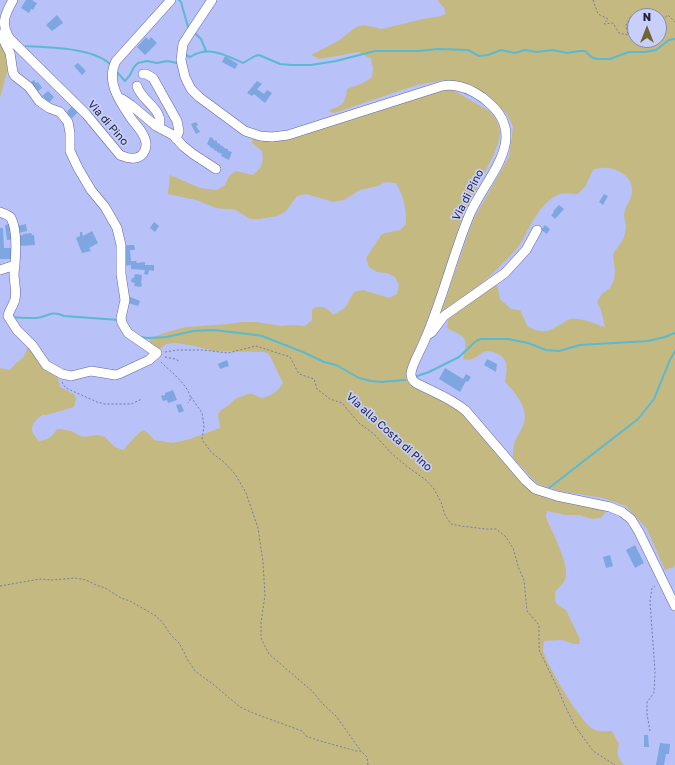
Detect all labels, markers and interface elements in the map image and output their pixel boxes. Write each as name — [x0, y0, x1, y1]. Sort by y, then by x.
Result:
north arrow — [627, 8, 667, 48]
text: N — [643, 10, 651, 23]
street label: Via di Pino — [85, 98, 131, 148]
street label: Via di Pino — [450, 167, 486, 223]
street label: Via alla Costa di Pino — [343, 390, 435, 474]

